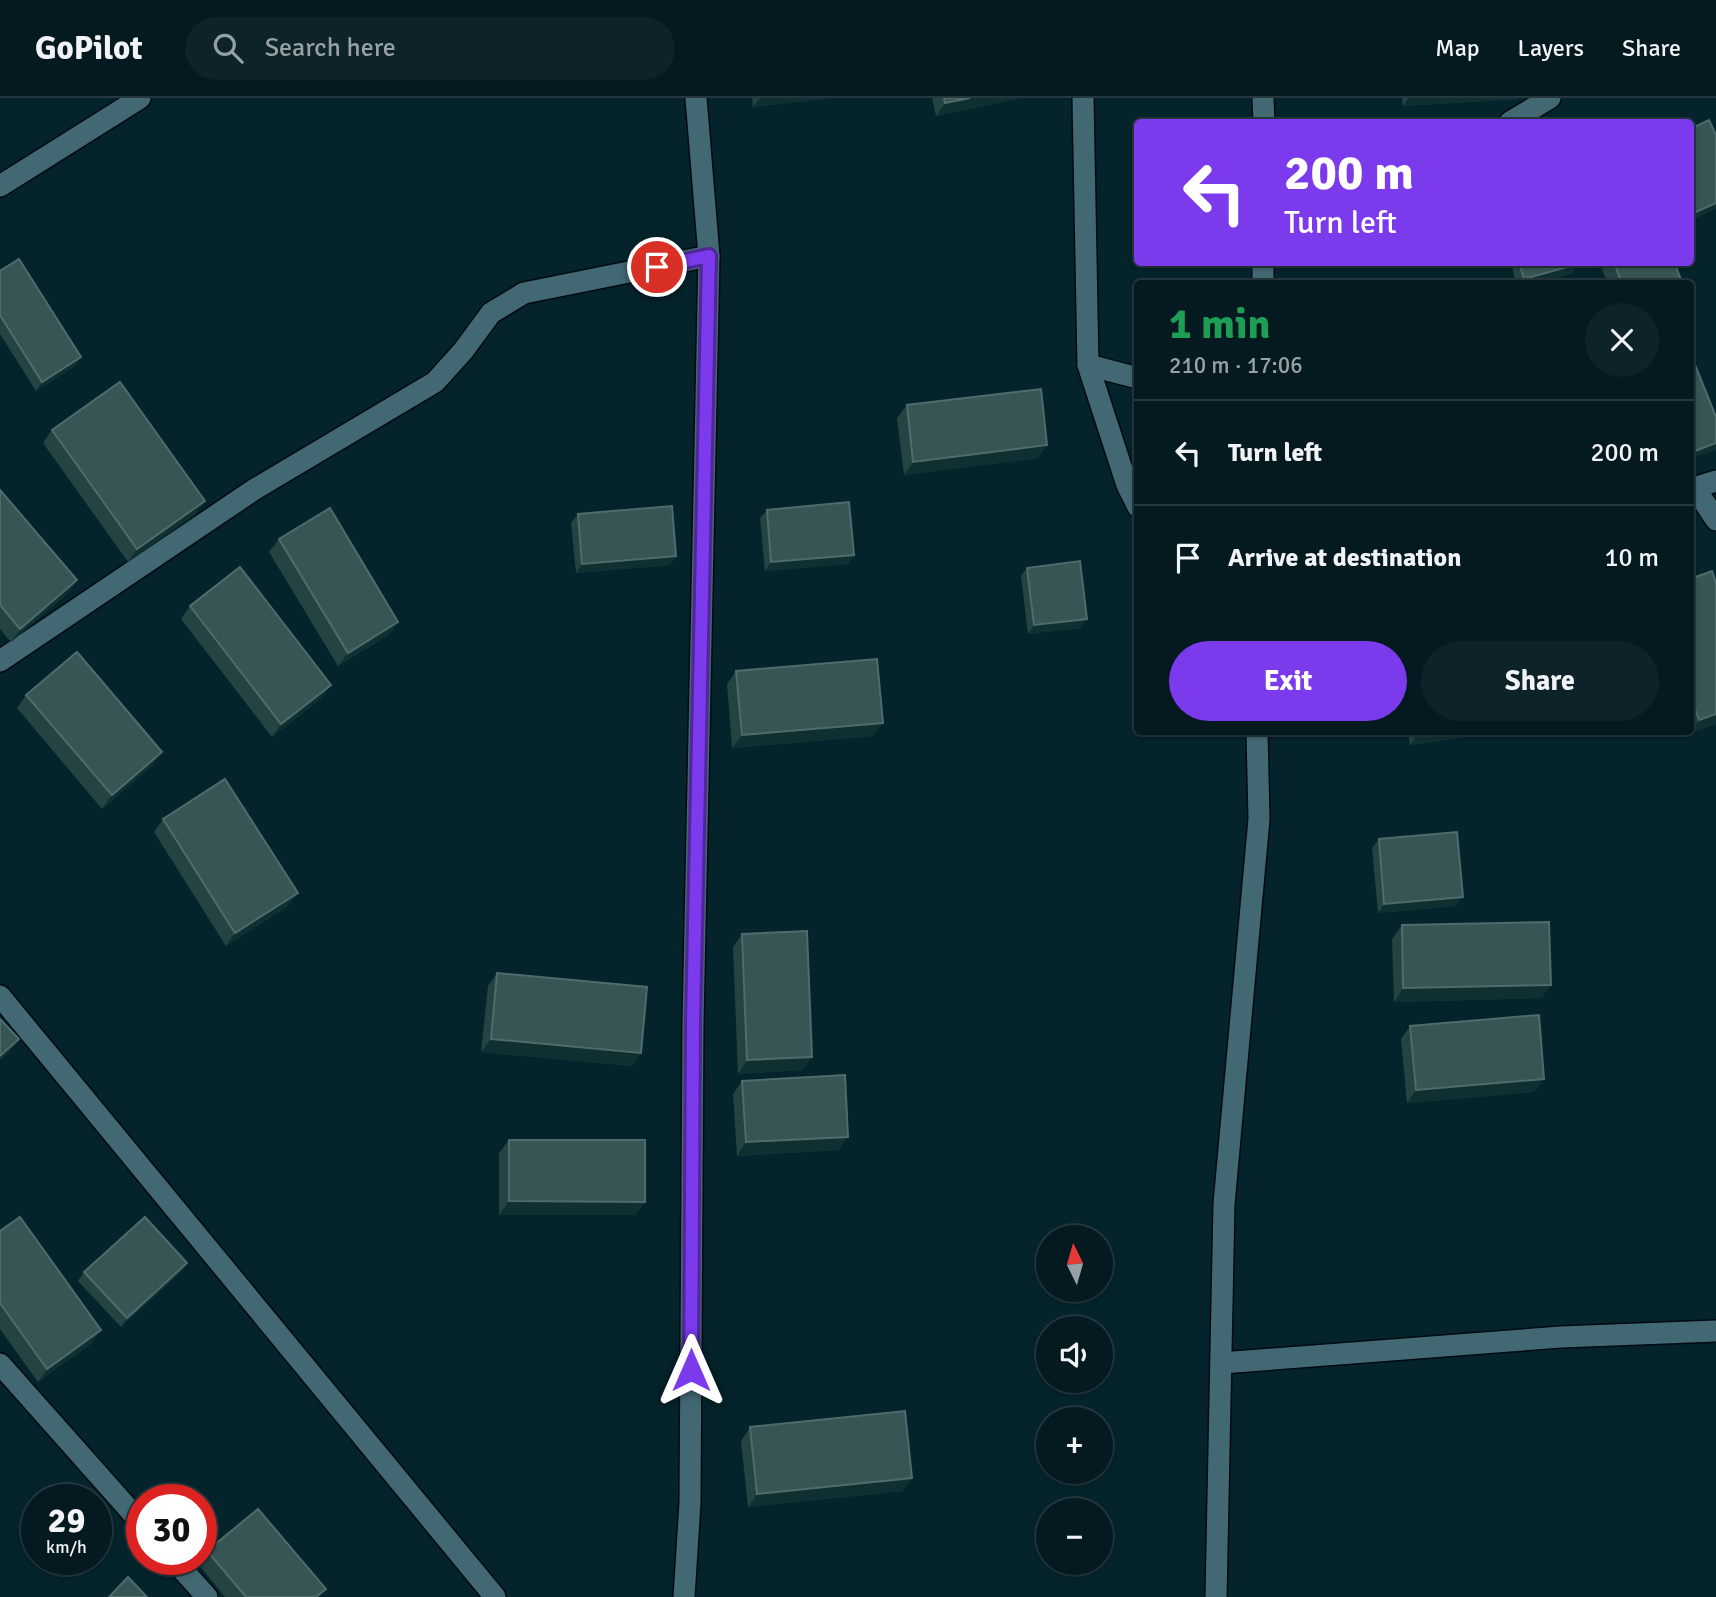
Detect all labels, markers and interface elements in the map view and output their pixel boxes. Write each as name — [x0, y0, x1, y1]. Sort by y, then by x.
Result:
search box — [185, 17, 675, 80]
text: GoPilot — [35, 28, 143, 69]
icon: search — [209, 29, 247, 67]
text: Search here — [265, 32, 396, 64]
text: Map — [1435, 33, 1480, 63]
text: Layers — [1518, 33, 1584, 63]
text: Share — [1622, 33, 1681, 63]
text: 200 m — [1284, 143, 1414, 203]
icon: left — [1169, 147, 1260, 238]
text: Turn left — [1284, 203, 1397, 242]
pin — [627, 237, 687, 297]
icon: arrive — [638, 248, 676, 286]
text: 1 min — [1169, 299, 1270, 350]
button: close — [1585, 303, 1659, 377]
text: 210 m · 17:06 — [1169, 351, 1303, 380]
icon: left — [1169, 434, 1207, 472]
text: Turn left — [1228, 437, 1322, 469]
text: 200 m — [1590, 437, 1659, 469]
icon: arrive — [1169, 539, 1207, 577]
text: Arrive at destination — [1228, 542, 1461, 574]
text: 10 m — [1604, 542, 1659, 574]
button: Exit — [1169, 641, 1407, 721]
button: Share — [1421, 641, 1659, 721]
north arrow — [1036, 1225, 1113, 1302]
map controls — [1036, 1225, 1113, 1575]
button: sound — [1036, 1316, 1113, 1393]
position arrow — [654, 1333, 728, 1407]
button: + — [1036, 1407, 1113, 1484]
speed limit sign: 30 — [126, 1484, 217, 1575]
button: − — [1036, 1498, 1113, 1575]
text: 29 — [48, 1499, 85, 1542]
text: km/h — [46, 1536, 87, 1558]

